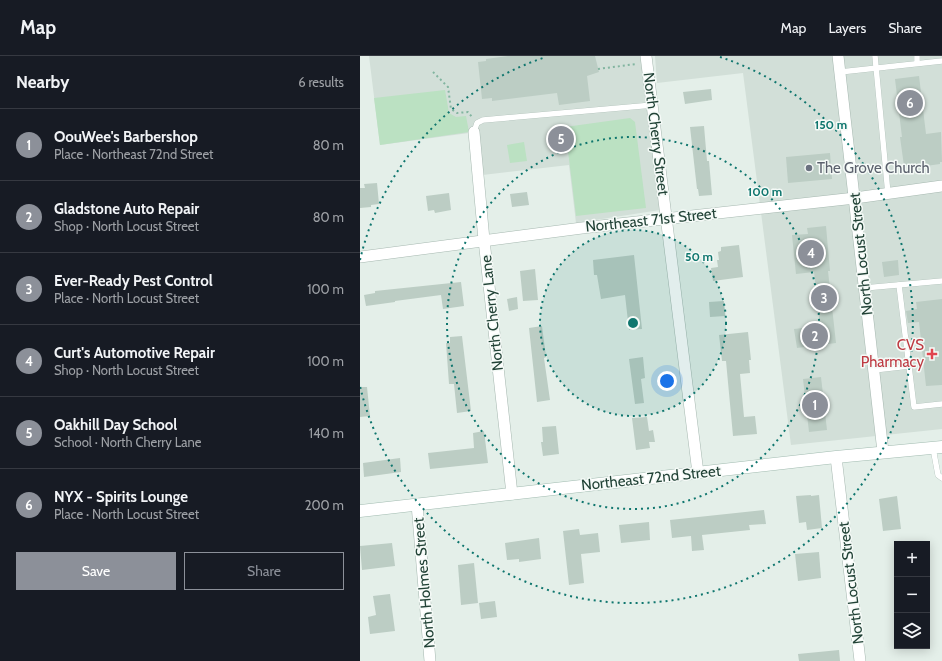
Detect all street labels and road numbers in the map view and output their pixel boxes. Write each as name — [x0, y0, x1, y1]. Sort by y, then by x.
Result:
street label: North Cherry Street — [640, 71, 672, 197]
street label: North Locust Street — [846, 192, 876, 316]
street label: Northeast 71st Street — [585, 204, 717, 236]
street label: North Cherry Lane — [477, 254, 507, 372]
street label: Northeast 72nd Street — [580, 462, 722, 494]
street label: North Holmes Street — [409, 517, 439, 649]
street label: North Locust Street — [835, 521, 867, 645]

